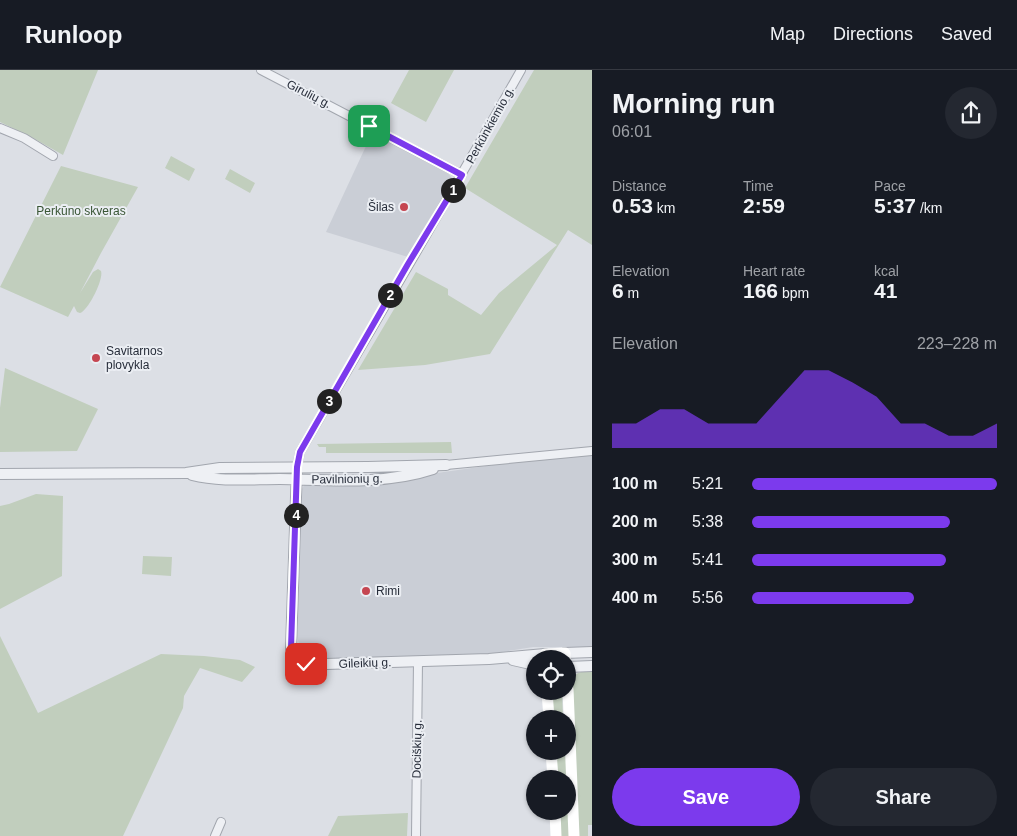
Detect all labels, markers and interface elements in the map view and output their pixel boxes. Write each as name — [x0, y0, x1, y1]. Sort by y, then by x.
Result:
text: Runloop — [25, 21, 122, 48]
text: Map — [770, 24, 805, 44]
text: Directions — [833, 24, 913, 44]
text: Saved — [941, 24, 992, 44]
street label: Girulių g. — [284, 77, 334, 111]
street label: Perkūnkiemio g. — [463, 84, 517, 166]
button: share — [945, 87, 997, 139]
text: Morning run — [612, 88, 775, 119]
pin — [348, 105, 390, 147]
icon: arrive — [355, 112, 383, 140]
text: 06:01 — [612, 123, 652, 140]
pin: 1 — [440, 178, 466, 202]
text: Distance — [612, 178, 666, 194]
text: Time — [743, 178, 774, 194]
text: Pace — [874, 178, 906, 194]
text: 1 — [450, 182, 457, 198]
text: 0.53 — [612, 194, 653, 217]
text: 2:59 — [743, 194, 785, 217]
text: 5:37 — [874, 194, 916, 217]
place label: Šilas — [368, 199, 394, 214]
text: km — [653, 200, 675, 216]
text: /km — [916, 200, 942, 216]
marker: Šilas — [398, 201, 410, 213]
park label: Perkūno skveras — [36, 204, 126, 218]
text: Elevation — [612, 263, 670, 279]
text: Heart rate — [743, 263, 805, 279]
text: kcal — [874, 263, 899, 279]
text: 6 — [612, 279, 624, 302]
text: 166 — [743, 279, 778, 302]
text: 41 — [874, 279, 897, 302]
pin: 2 — [378, 282, 402, 308]
text: m — [624, 285, 639, 301]
text: bpm — [778, 285, 809, 301]
text: 2 — [387, 287, 394, 303]
text: Elevation — [612, 335, 678, 352]
text: 223–228 m — [917, 335, 997, 352]
place label: Savitarnos plovykla — [106, 344, 163, 372]
marker: Savitarnos plovykla — [90, 352, 102, 364]
pin: 3 — [316, 388, 342, 414]
text: 3 — [326, 393, 333, 409]
street label: Pavilnionių g. — [311, 471, 383, 487]
text: 100 m — [612, 475, 657, 492]
text: 5:21 — [692, 475, 723, 492]
pin: 4 — [284, 502, 308, 528]
text: 4 — [293, 507, 300, 523]
text: 200 m — [612, 513, 657, 530]
text: 5:38 — [692, 513, 723, 530]
text: 300 m — [612, 551, 657, 568]
text: 5:41 — [692, 551, 723, 568]
place label: Rimi — [376, 584, 400, 598]
marker: Rimi — [360, 585, 372, 597]
text: 400 m — [612, 589, 657, 606]
text: 5:56 — [692, 589, 723, 606]
pin — [285, 643, 327, 685]
icon: check — [292, 650, 320, 678]
map controls — [526, 650, 576, 820]
button: locate — [526, 650, 576, 700]
street label: Gileikių g. — [338, 655, 392, 671]
button: + — [526, 710, 576, 760]
street label: Dociškių g. — [409, 720, 425, 778]
button: Save — [612, 768, 800, 826]
button: Share — [810, 768, 997, 826]
button: − — [526, 770, 576, 820]

